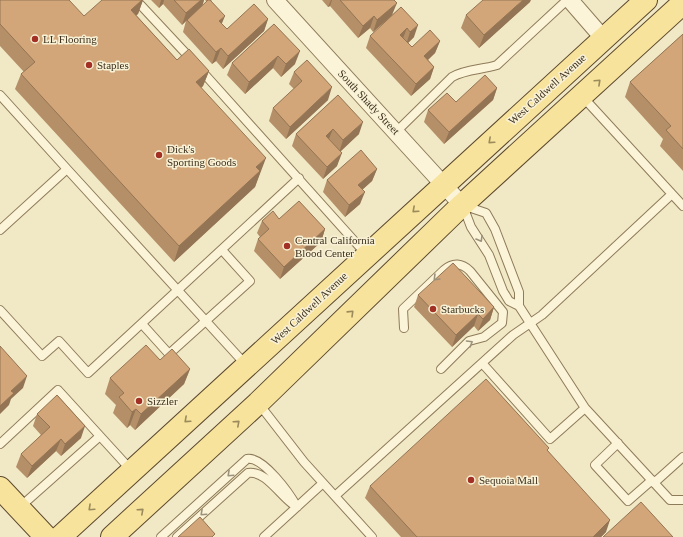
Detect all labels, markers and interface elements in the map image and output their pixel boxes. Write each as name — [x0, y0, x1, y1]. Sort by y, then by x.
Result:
place label: LL Flooring — [43, 33, 97, 45]
marker: LL Flooring — [30, 34, 40, 44]
street label: West Caldwell Avenue — [506, 51, 588, 127]
place label: Staples — [97, 59, 129, 71]
marker: Staples — [84, 60, 94, 70]
street label: South Shady Street — [336, 67, 402, 137]
one-way arrow — [593, 79, 601, 87]
one-way arrow — [488, 136, 496, 143]
place label: Dick's Sporting Goods — [167, 143, 236, 168]
marker: Dick's Sporting Goods — [154, 150, 164, 160]
one-way arrow — [412, 206, 420, 213]
place label: Central California Blood Center — [295, 234, 375, 259]
one-way arrow — [476, 235, 483, 242]
marker: Central California Blood Center — [282, 241, 292, 251]
street label: West Caldwell Avenue — [268, 270, 350, 346]
one-way arrow — [433, 273, 441, 281]
place label: Starbucks — [441, 303, 484, 315]
marker: Starbucks — [428, 304, 438, 314]
one-way arrow — [346, 310, 354, 318]
one-way arrow — [465, 340, 472, 347]
place label: Sizzler — [147, 395, 178, 407]
marker: Sizzler — [134, 396, 144, 406]
one-way arrow — [184, 415, 192, 423]
one-way arrow — [232, 421, 239, 428]
one-way arrow — [227, 469, 235, 477]
place label: Sequoia Mall — [479, 474, 538, 486]
marker: Sequoia Mall — [466, 475, 476, 485]
one-way arrow — [88, 503, 96, 511]
one-way arrow — [136, 508, 143, 515]
one-way arrow — [200, 508, 208, 516]

